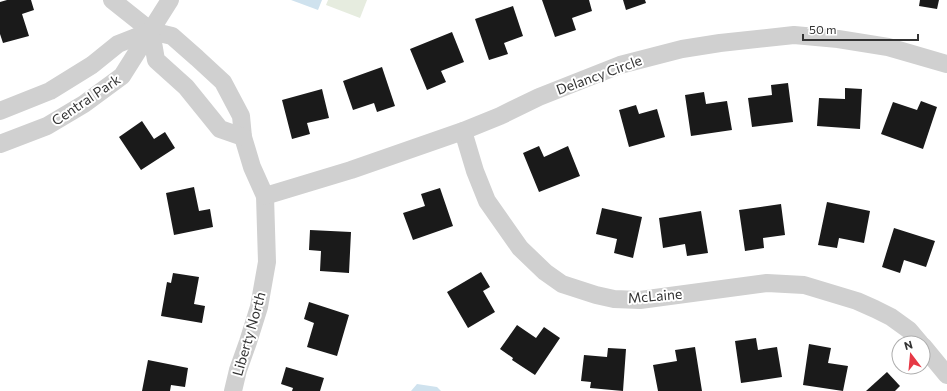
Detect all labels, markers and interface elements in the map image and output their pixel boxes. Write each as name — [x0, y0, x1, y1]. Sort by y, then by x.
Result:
scale bar — [803, 16, 918, 42]
text: 50 m — [809, 22, 837, 36]
street label: Delancy Circle — [554, 51, 644, 98]
street label: Central Park — [48, 70, 124, 129]
street label: McLaine — [627, 285, 683, 306]
street label: Liberty North — [228, 290, 269, 378]
north arrow — [891, 335, 931, 375]
text: N — [902, 338, 914, 352]

